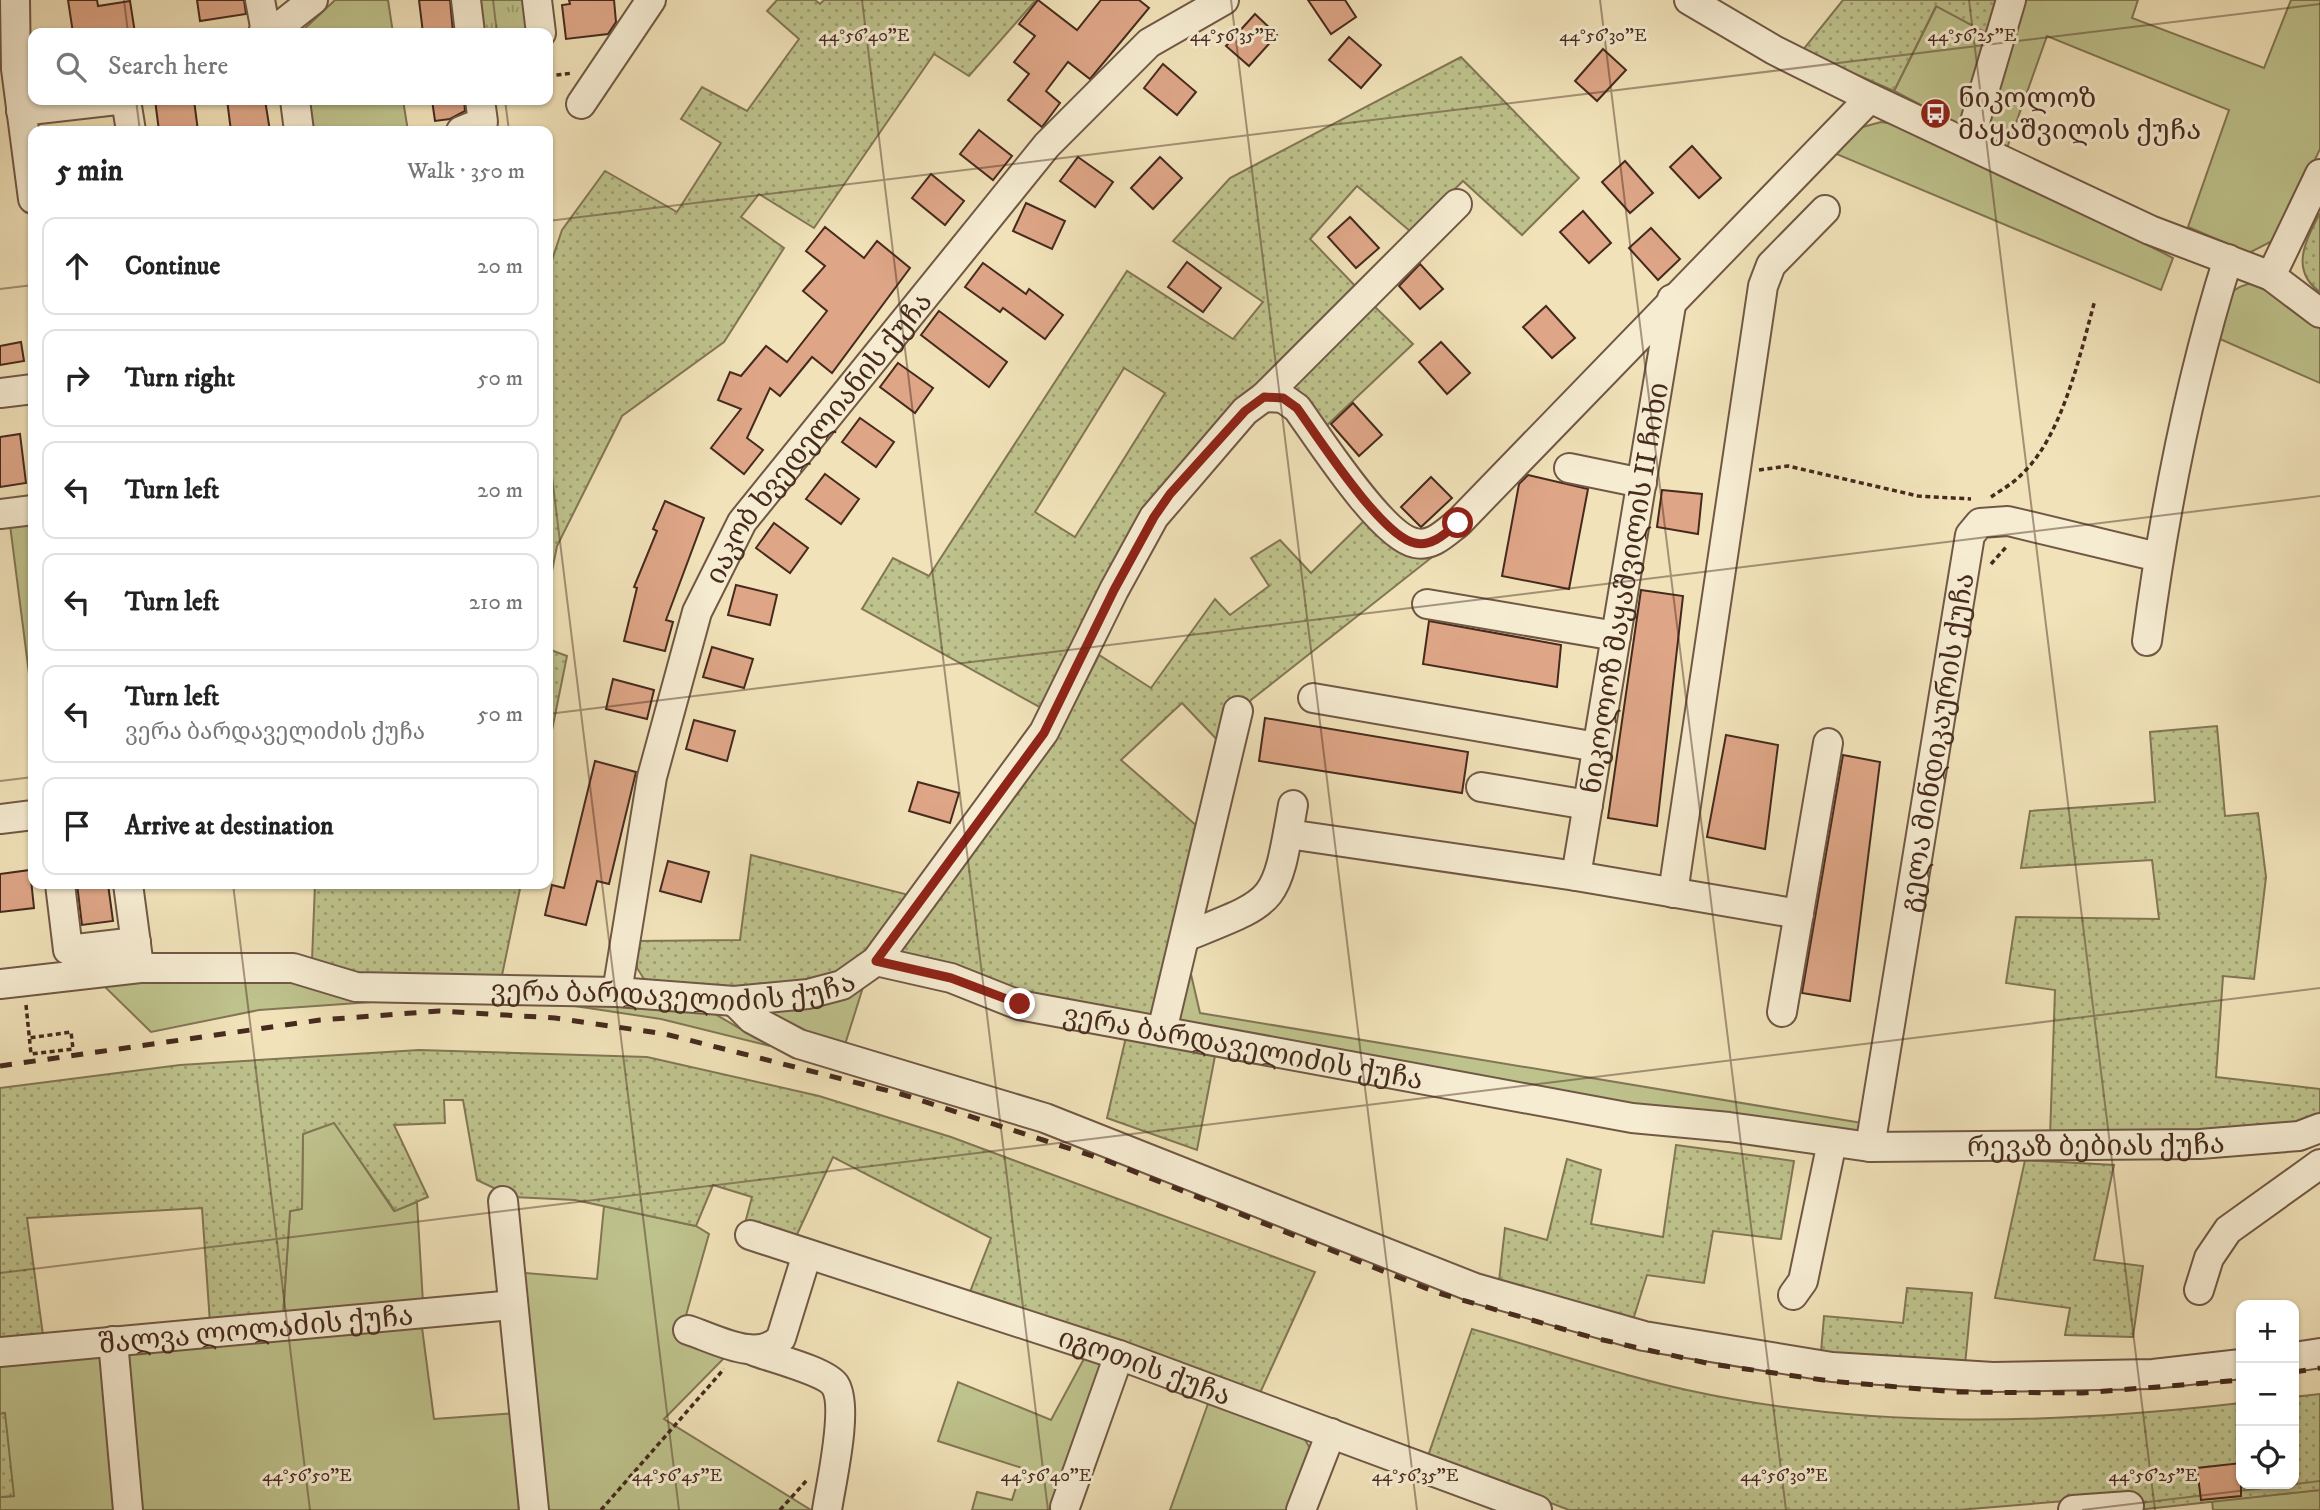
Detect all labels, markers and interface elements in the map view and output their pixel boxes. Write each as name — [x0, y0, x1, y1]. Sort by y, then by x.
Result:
text: 44°56'40"E — [818, 25, 910, 47]
text: 44°56'35"E — [1190, 25, 1277, 47]
text: 44°56'30"E — [1559, 25, 1647, 47]
text: 44°56'25"E — [1928, 25, 2017, 47]
search box — [28, 28, 553, 105]
icon: search — [52, 48, 90, 86]
text: Search here — [108, 50, 228, 83]
place label: ნიკოლოზ მაყაშვილის ქუჩა — [1958, 81, 2201, 148]
bus stop icon: ნიკოლოზ მაყაშვილის ქუჩა — [1918, 96, 1952, 130]
text: 5 min — [56, 153, 123, 190]
text: Walk · 350 m — [407, 157, 525, 186]
icon: ahead — [58, 247, 96, 285]
text: Continue — [125, 250, 220, 283]
text: 20 m — [477, 252, 523, 281]
street label: იაკობ ხვედელიანის ქუჩა — [698, 285, 940, 590]
icon: right — [58, 359, 96, 397]
text: Turn right — [125, 362, 235, 395]
text: 50 m — [477, 364, 523, 393]
street label: ნიკოლოზ მაყაშვილის II ჩიხი — [1574, 380, 1677, 797]
icon: left — [58, 471, 96, 509]
text: Turn left — [125, 474, 219, 507]
text: 20 m — [477, 476, 523, 505]
route start — [1442, 507, 1473, 538]
street label: გელა მინდიკაურის ქუჩა — [1893, 570, 1983, 915]
icon: left — [58, 583, 96, 621]
text: Turn left — [125, 586, 219, 619]
text: 210 m — [469, 588, 523, 617]
text: Turn left — [125, 681, 219, 714]
icon: left — [58, 695, 96, 733]
text: 50 m — [477, 700, 523, 729]
text: ვერა ბარდაველიძის ქუჩა — [125, 718, 425, 747]
icon: arrive — [58, 807, 96, 845]
text: Arrive at destination — [125, 810, 334, 843]
street label: ვერა ბარდაველიძის ქუჩა — [490, 965, 863, 1020]
route end — [1004, 988, 1035, 1019]
street label: ვერა ბარდაველიძის ქუჩა — [1060, 997, 1426, 1098]
street label: რევაზ ბებიას ქუჩა — [1967, 1126, 2226, 1165]
street label: შალვა ლოლაძის ქუჩა — [97, 1298, 415, 1362]
map controls — [2236, 1300, 2299, 1489]
button: + — [2236, 1300, 2299, 1363]
street label: იგოთის ქუჩა — [1054, 1320, 1236, 1414]
button: − — [2236, 1363, 2299, 1426]
button: locate — [2236, 1426, 2299, 1489]
text: 44°56'50"E — [262, 1465, 352, 1487]
text: 44°56'45"E — [632, 1465, 722, 1487]
text: 44°56'40"E — [1000, 1465, 1092, 1487]
text: 44°56'35"E — [1372, 1465, 1459, 1487]
text: 44°56'30"E — [1740, 1465, 1828, 1487]
text: 44°56'25"E — [2109, 1465, 2198, 1487]

